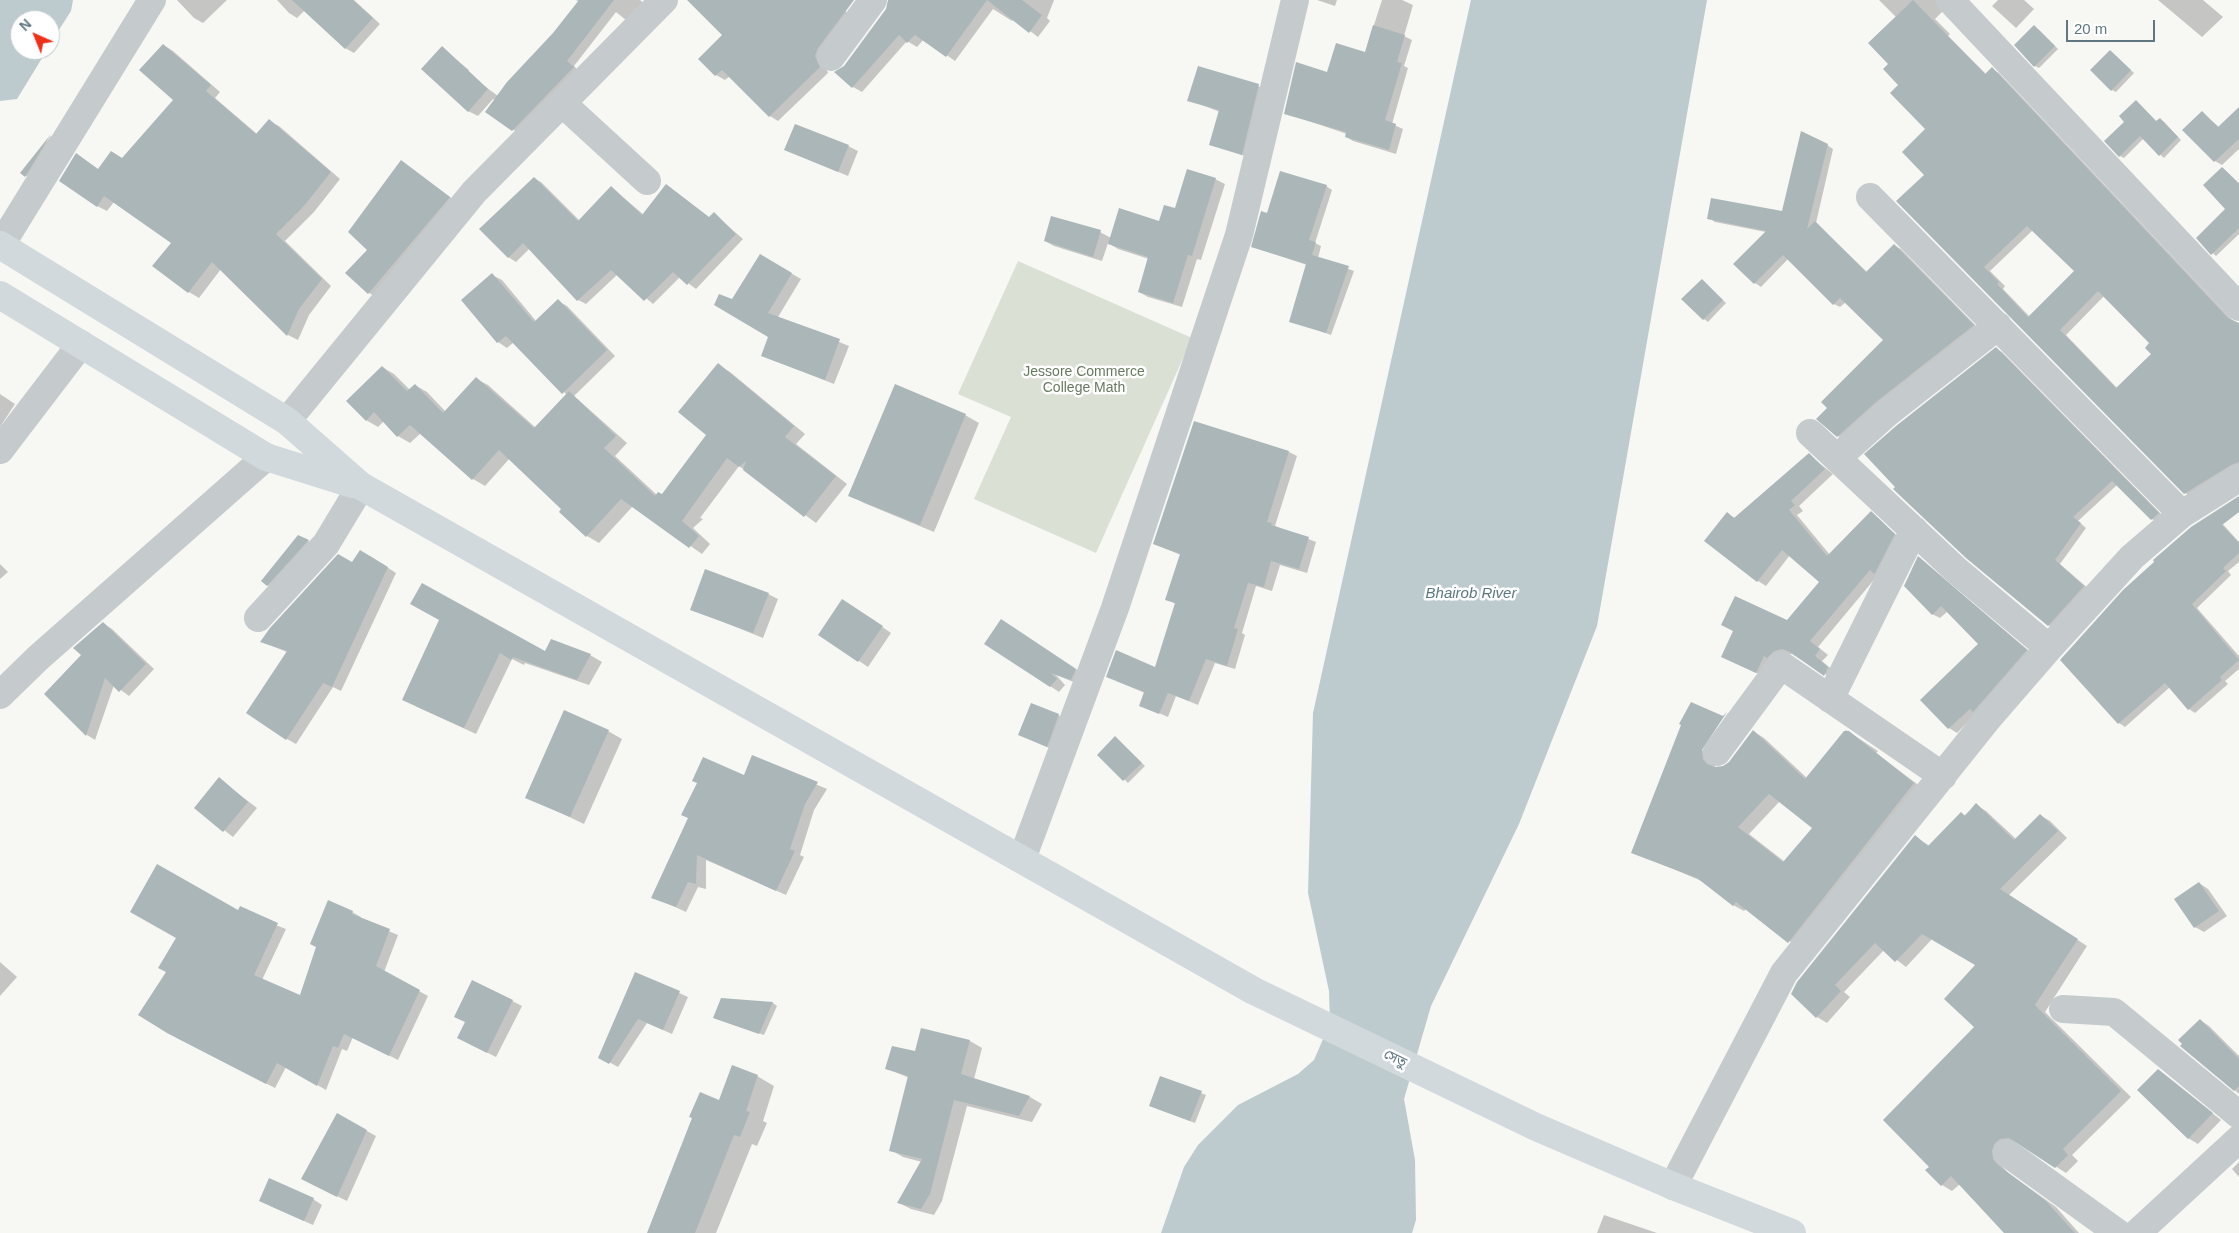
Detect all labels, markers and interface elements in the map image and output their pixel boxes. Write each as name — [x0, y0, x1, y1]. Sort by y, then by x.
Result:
north arrow — [10, 10, 60, 60]
scale bar — [2069, 10, 2158, 42]
text: N — [16, 16, 34, 34]
text: 20 m — [2074, 20, 2107, 37]
park label: Jessore Commerce College Math — [1023, 364, 1145, 397]
water label: Bhairob River — [1426, 585, 1516, 603]
street label: সেতু — [1381, 1046, 1409, 1072]

